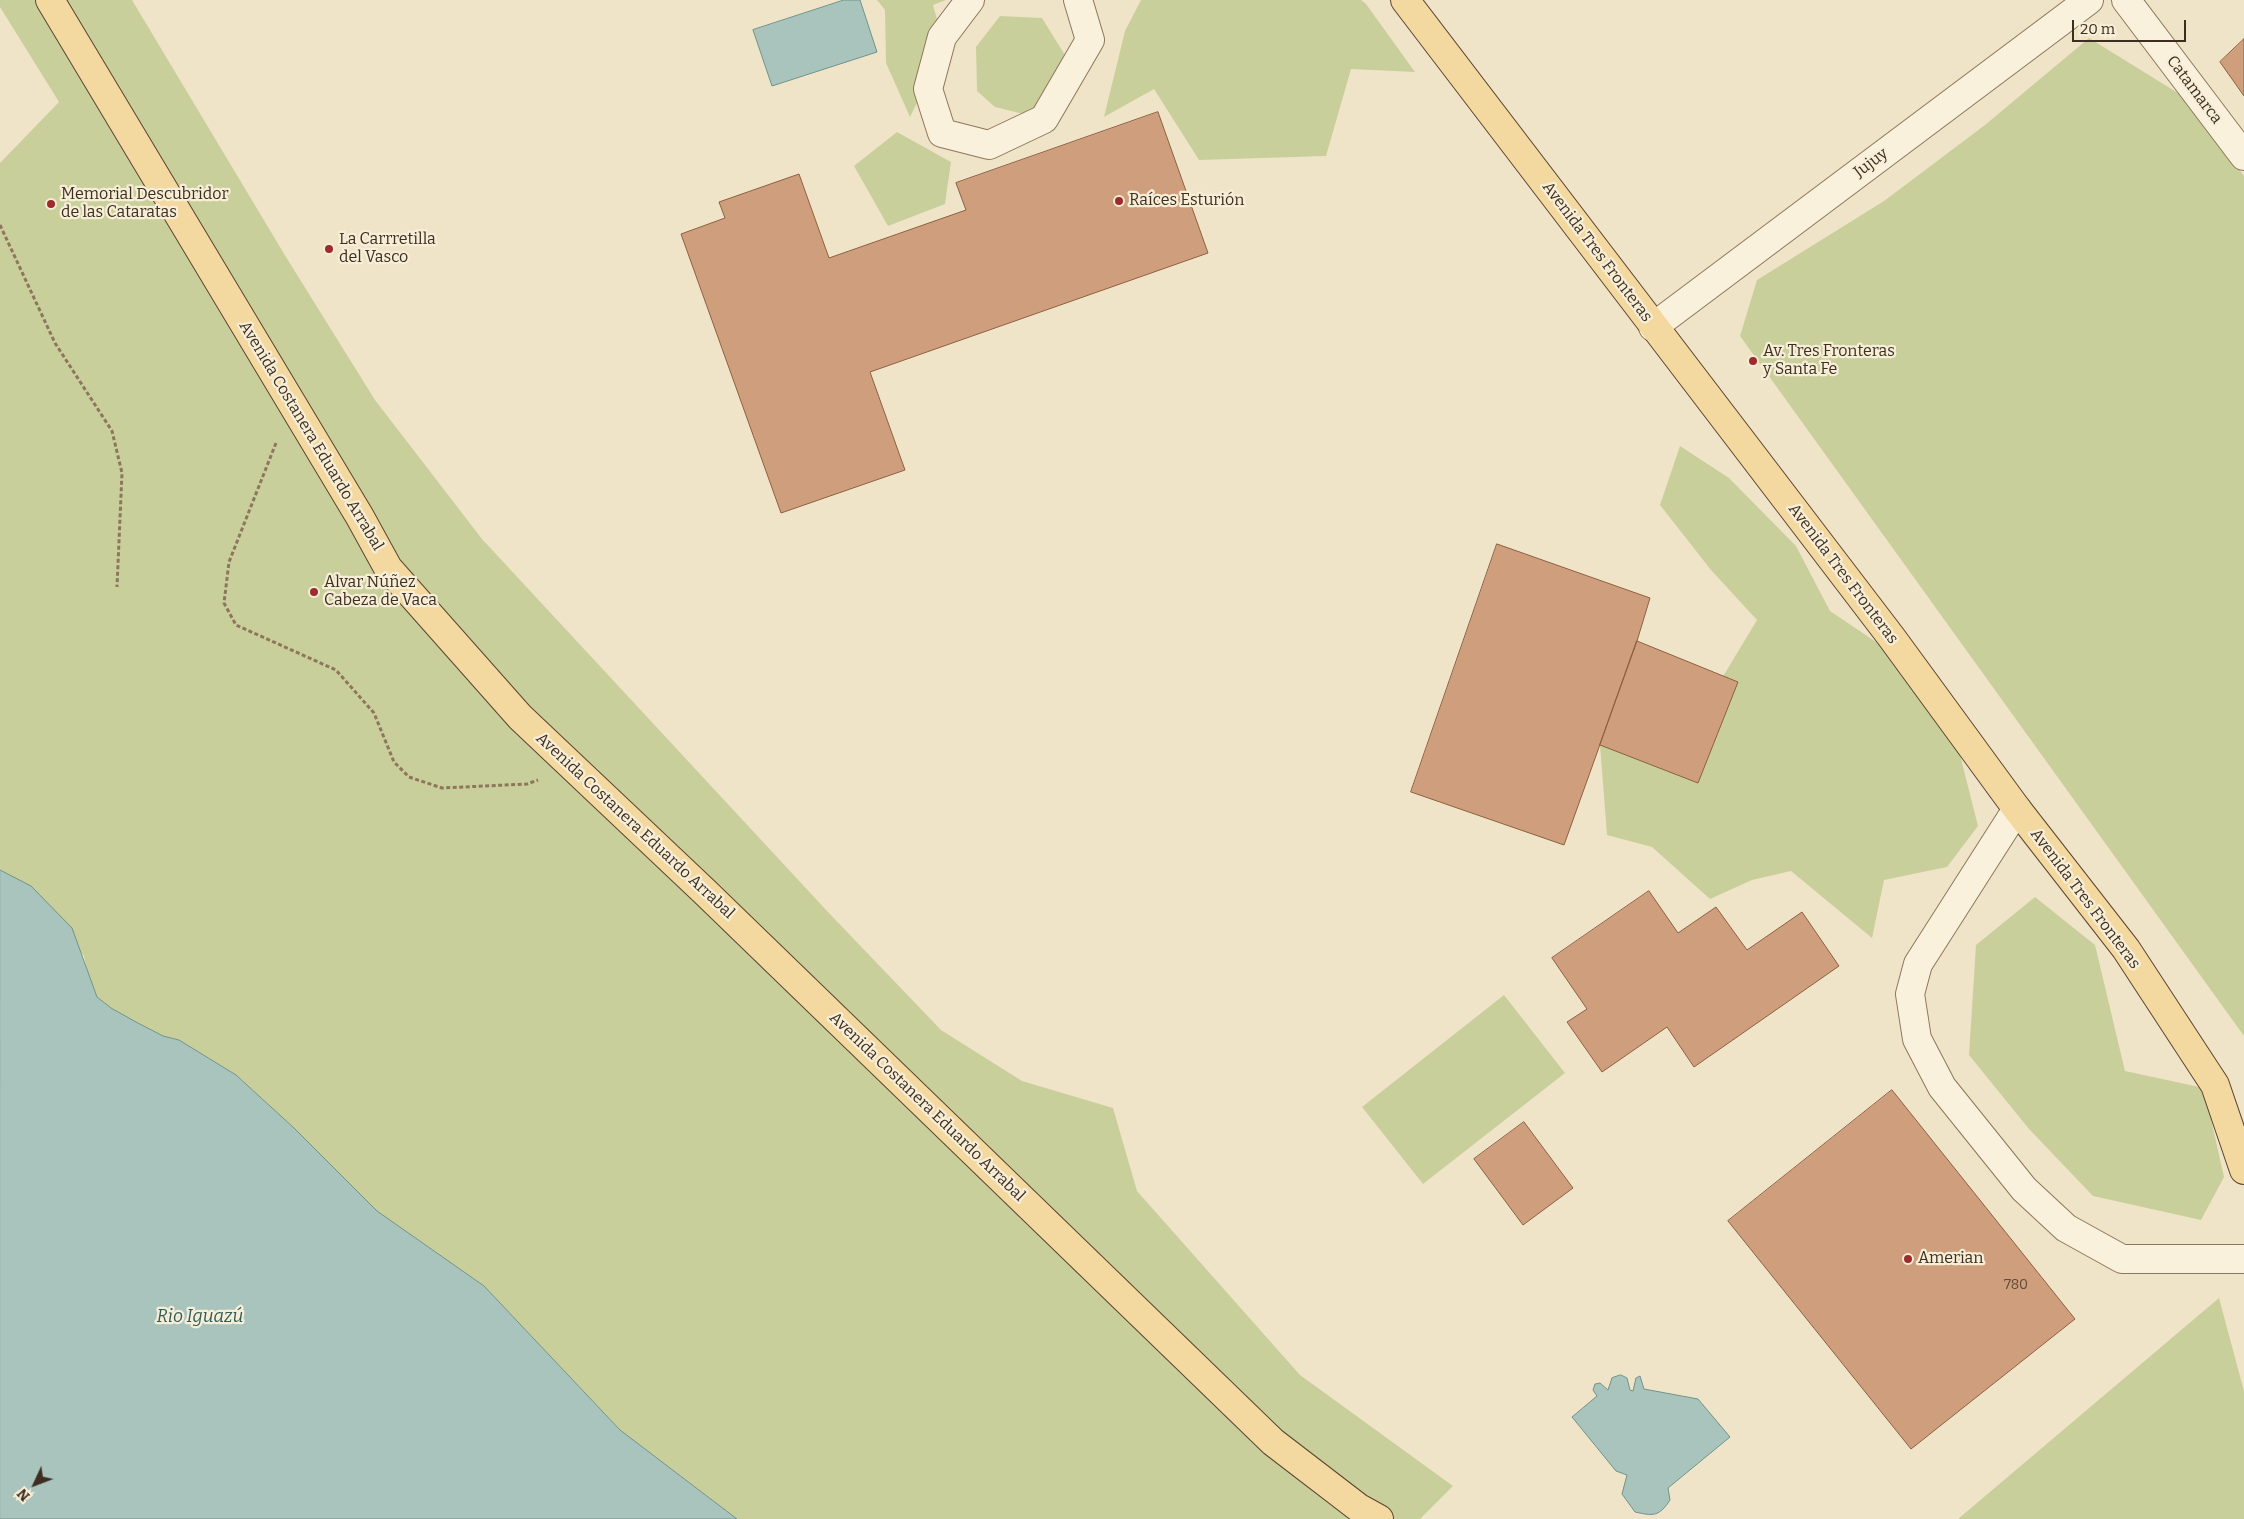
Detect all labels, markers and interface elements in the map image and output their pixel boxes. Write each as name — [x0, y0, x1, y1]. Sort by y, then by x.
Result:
scale bar — [2074, 10, 2188, 42]
text: 20 m — [2080, 20, 2115, 38]
street label: Catamarca — [2162, 52, 2226, 128]
street label: Jujuy — [1850, 144, 1892, 182]
street label: Avenida Tres Fronteras — [1538, 178, 1656, 326]
place label: Memorial Descubridor de las Cataratas — [61, 185, 228, 223]
place label: Raíces Esturión — [1129, 191, 1244, 211]
marker: Raíces Esturión — [1113, 195, 1125, 207]
marker: Memorial Descubridor de las Cataratas — [45, 198, 57, 210]
place label: La Carrretilla del Vasco — [339, 230, 436, 268]
marker: La Carrretilla del Vasco — [323, 243, 335, 255]
street label: Avenida Costanera Eduardo Arrabal — [235, 318, 387, 554]
place label: Av. Tres Fronteras y Santa Fe — [1763, 342, 1895, 380]
marker: Av. Tres Fronteras y Santa Fe — [1747, 355, 1759, 367]
street label: Avenida Tres Fronteras — [1784, 500, 1902, 648]
place label: Alvar Núñez Cabeza de Vaca — [324, 573, 437, 611]
marker: Alvar Núñez Cabeza de Vaca — [308, 586, 320, 598]
street label: Avenida Costanera Eduardo Arrabal — [532, 729, 738, 923]
street label: Avenida Tres Fronteras — [2026, 825, 2144, 973]
street label: Avenida Costanera Eduardo Arrabal — [825, 1008, 1029, 1206]
place label: Amerian — [1918, 1249, 1983, 1269]
marker: Amerian — [1902, 1253, 1914, 1265]
house number: 780 — [2004, 1277, 2028, 1293]
water label: Rio Iguazú — [157, 1306, 243, 1328]
north arrow — [10, 1459, 60, 1509]
text: N — [14, 1485, 34, 1504]

